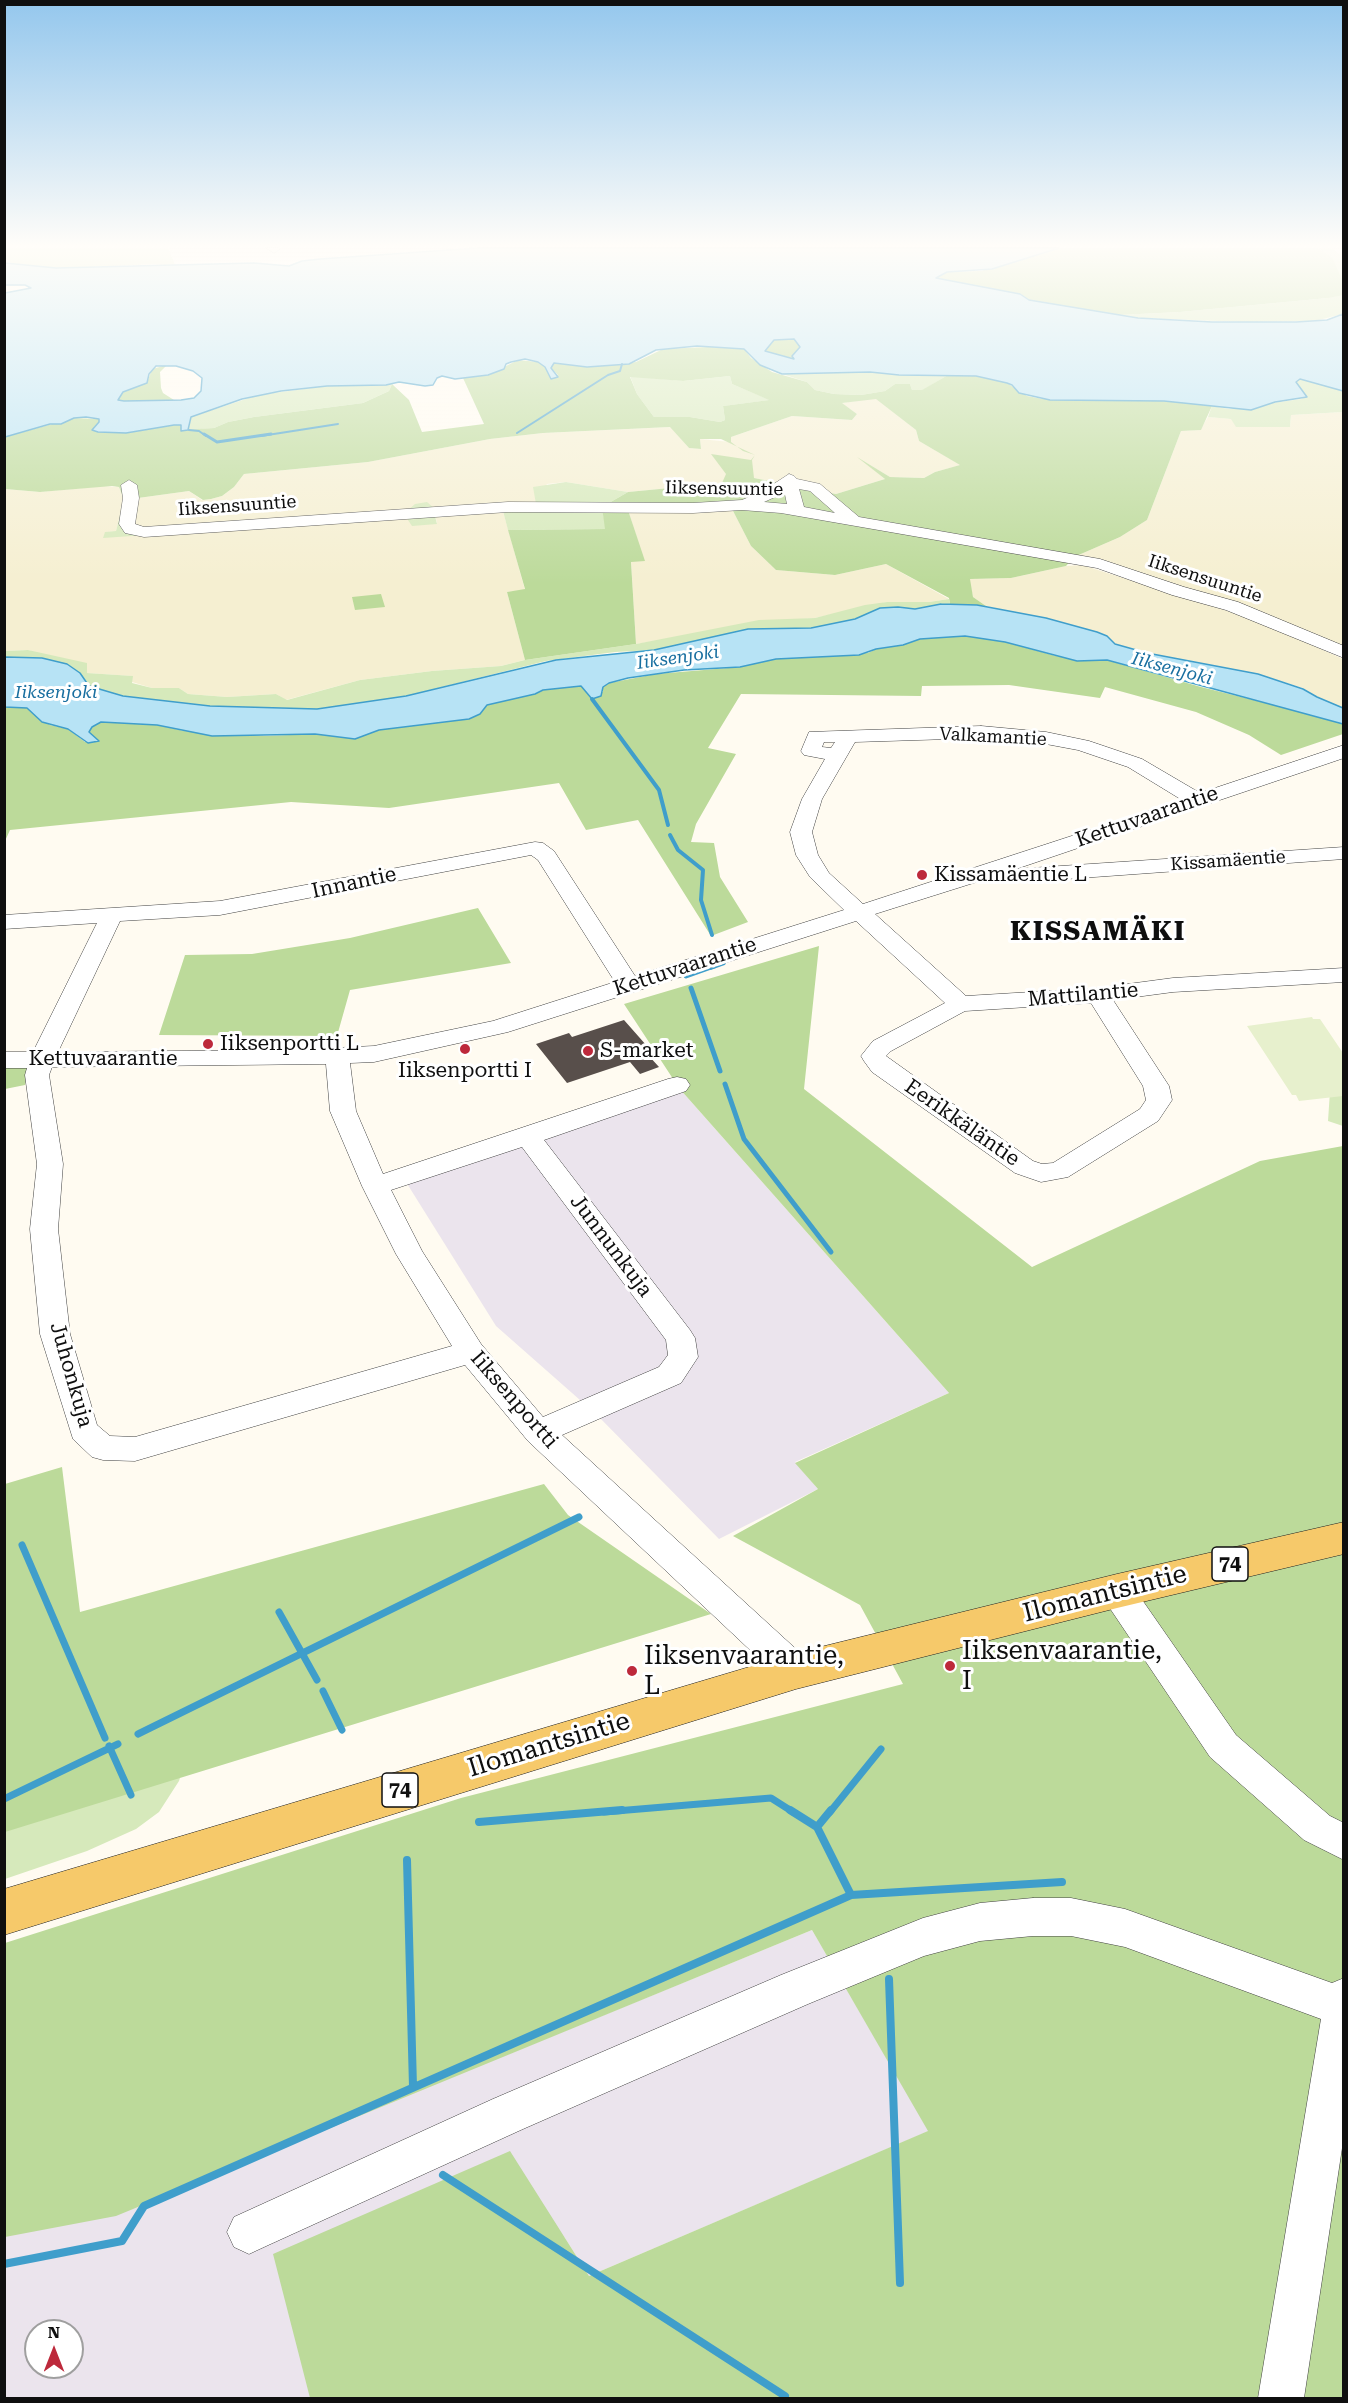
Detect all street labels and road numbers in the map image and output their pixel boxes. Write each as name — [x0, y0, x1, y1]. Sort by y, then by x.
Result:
street label: Iiksensuuntie — [665, 477, 783, 501]
street label: Iiksensuuntie — [177, 491, 297, 521]
street label: Iiksensuuntie — [1145, 550, 1265, 608]
street label: Valkamantie — [939, 723, 1047, 751]
street label: Kettuvaarantie — [1072, 781, 1222, 853]
street label: Kissamäentie — [1170, 846, 1286, 876]
street label: Innantie — [309, 862, 399, 904]
street label: Kettuvaarantie — [610, 932, 760, 1002]
street label: Mattilantie — [1027, 978, 1139, 1012]
street label: Kettuvaarantie — [28, 1046, 178, 1072]
street label: Eerikkäläntie — [900, 1074, 1024, 1172]
street label: Junnunkuja — [564, 1190, 658, 1302]
street label: Juhonkuja — [44, 1320, 98, 1430]
street label: Iiksenportti — [465, 1346, 563, 1454]
road number: 74 — [1212, 1547, 1248, 1581]
street label: Ilomantsintie — [1020, 1559, 1190, 1629]
street label: Ilomantsintie — [464, 1706, 634, 1784]
road number: 74 — [382, 1773, 418, 1807]

